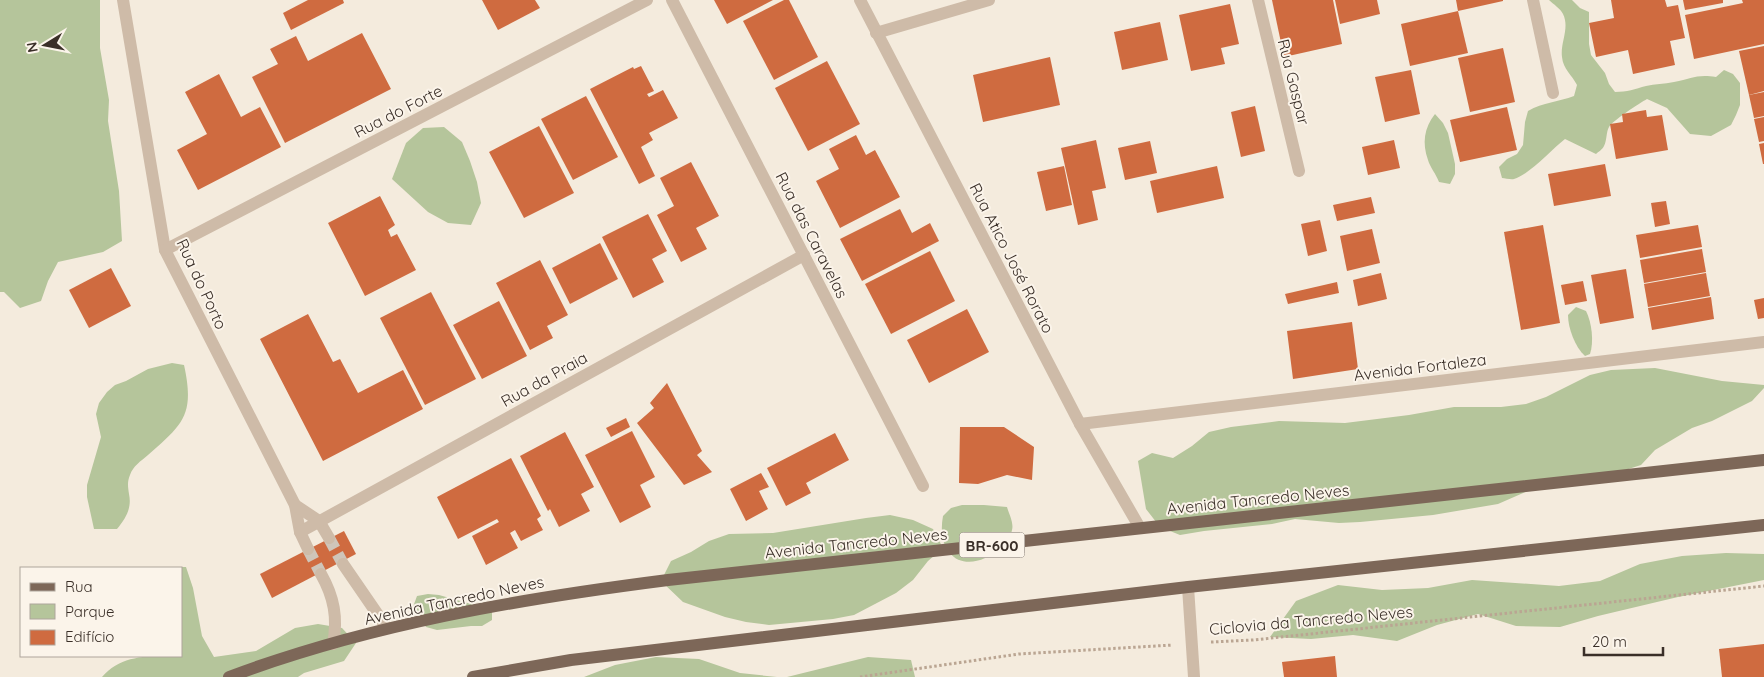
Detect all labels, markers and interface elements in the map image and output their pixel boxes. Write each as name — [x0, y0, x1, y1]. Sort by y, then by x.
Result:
north arrow — [20, 20, 70, 70]
street label: Rua Gaspar — [1274, 37, 1314, 127]
text: N — [22, 41, 42, 54]
street label: Rua do Forte — [350, 80, 446, 142]
street label: Rua das Caravelas — [772, 169, 852, 301]
street label: Rua Atico José Rorato — [965, 180, 1059, 336]
street label: Rua do Porto — [172, 236, 232, 332]
street label: Rua da Praia — [497, 347, 591, 411]
street label: Avenida Fortaleza — [1353, 349, 1487, 385]
street label: Avenida Tancredo Neves — [1166, 479, 1350, 519]
street label: Avenida Tancredo Neves — [764, 523, 948, 563]
road number: BR-600 — [960, 532, 1024, 558]
legend — [20, 567, 182, 657]
street label: Avenida Tancredo Neves — [362, 571, 546, 629]
text: Rua — [65, 577, 93, 596]
street label: Ciclovia da Tancredo Neves — [1208, 601, 1414, 639]
text: Parque — [65, 602, 115, 621]
scale bar — [1584, 624, 1663, 656]
text: Edifício — [65, 627, 114, 646]
text: 20 m — [1592, 632, 1627, 651]

